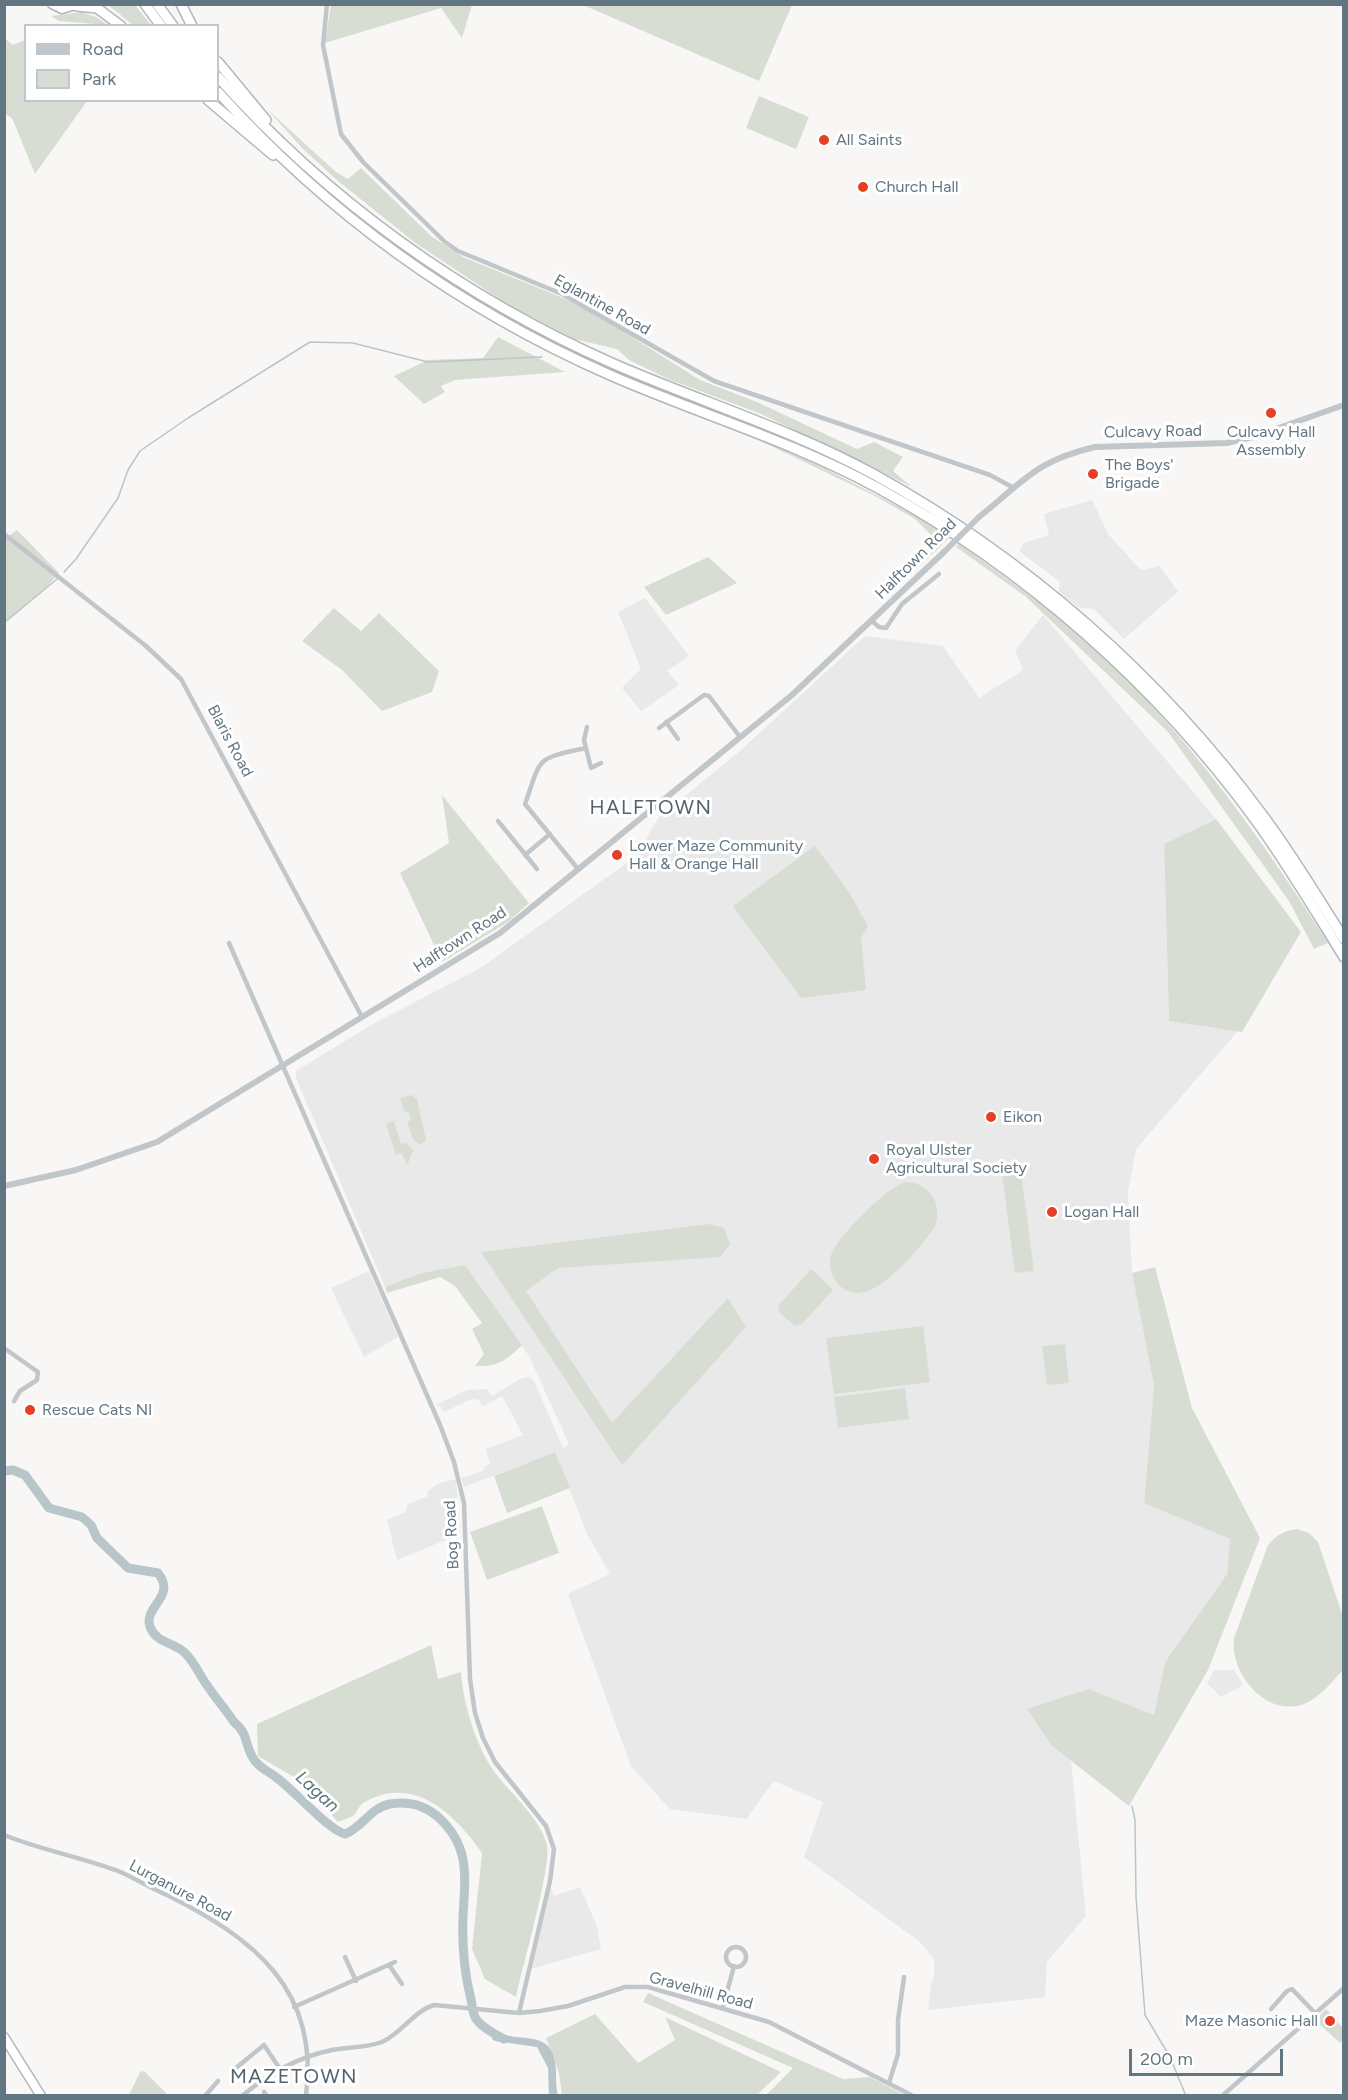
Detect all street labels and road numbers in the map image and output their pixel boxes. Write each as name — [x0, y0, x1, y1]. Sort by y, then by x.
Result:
street label: Eglantine Road — [550, 271, 654, 339]
street label: Culcavy Road — [1104, 422, 1202, 442]
street label: Halftown Road — [871, 514, 961, 604]
street label: Blaris Road — [203, 702, 257, 780]
street label: Halftown Road — [410, 903, 510, 977]
street label: Bog Road — [441, 1500, 463, 1570]
street label: Lurganure Road — [126, 1856, 234, 1926]
street label: Gravelhill Road — [647, 1968, 755, 2014]

